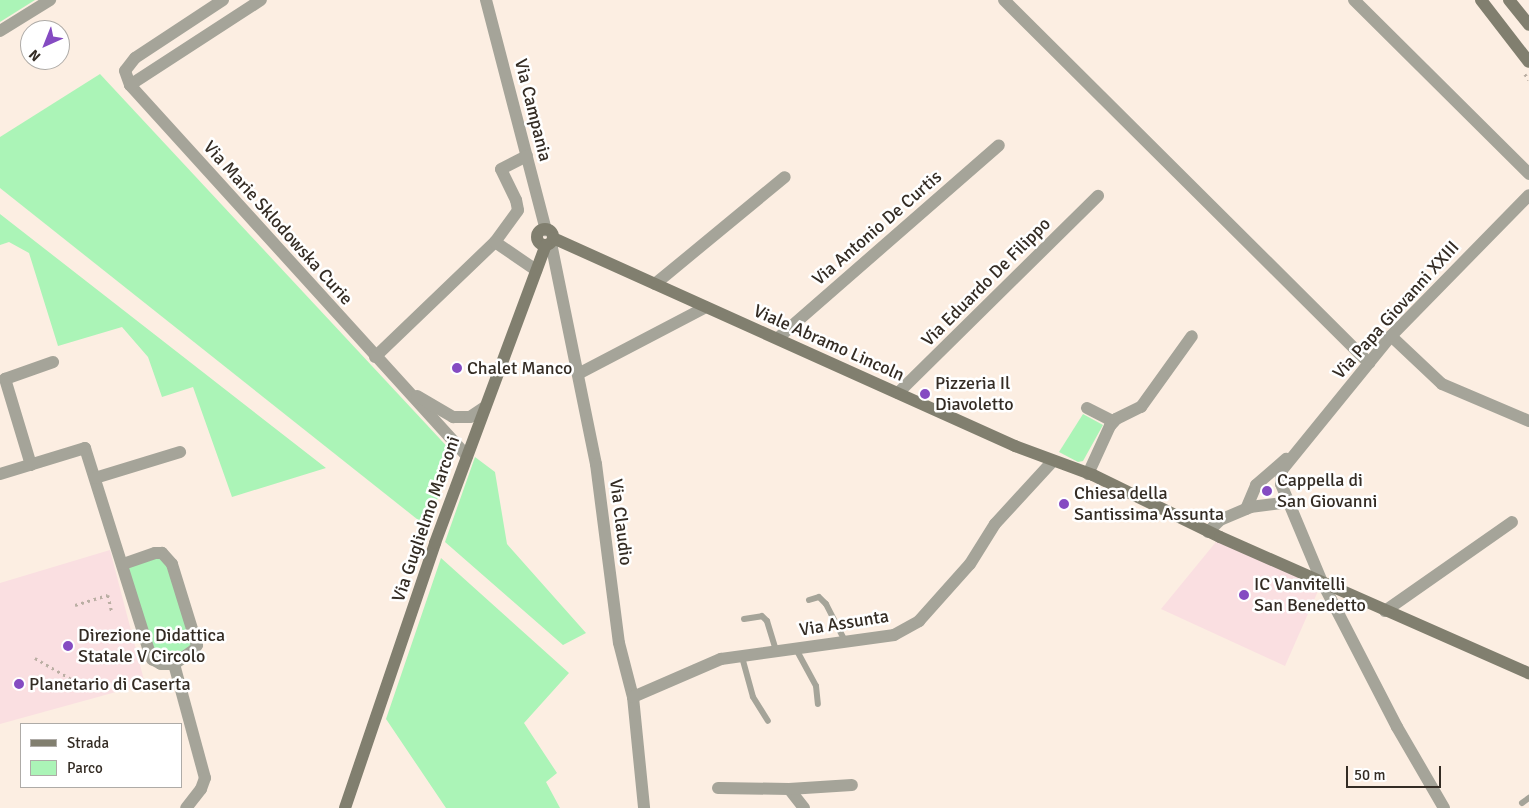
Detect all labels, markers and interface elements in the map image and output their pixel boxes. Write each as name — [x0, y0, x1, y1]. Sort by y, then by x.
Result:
north arrow — [20, 20, 70, 70]
text: N — [26, 46, 44, 65]
street label: Via Campania — [510, 56, 556, 164]
street label: Via Marie Sklodowska Curie — [199, 137, 357, 309]
street label: Via Antonio De Curtis — [808, 166, 946, 290]
street label: Via Eduardo De Filippo — [917, 213, 1055, 351]
street label: Via Papa Giovanni XXIII — [1328, 237, 1464, 383]
street label: Viale Abramo Lincoln — [750, 300, 908, 386]
place label: Chalet Manco — [467, 357, 572, 379]
marker: Chalet Manco — [451, 362, 463, 374]
place label: Pizzeria Il Diavoletto — [935, 373, 1014, 416]
marker: Pizzeria Il Diavoletto — [919, 388, 931, 400]
street label: Via Guglielmo Marconi — [388, 433, 464, 605]
place label: Cappella di San Giovanni — [1277, 470, 1377, 512]
street label: Via Claudio — [605, 477, 637, 567]
place label: Chiesa della Santissima Assunta — [1074, 483, 1224, 526]
marker: Cappella di San Giovanni — [1261, 485, 1273, 497]
marker: Chiesa della Santissima Assunta — [1058, 498, 1070, 510]
place label: IC Vanvitelli San Benedetto — [1254, 574, 1366, 616]
marker: IC Vanvitelli San Benedetto — [1238, 589, 1250, 601]
street label: Via Assunta — [798, 605, 890, 641]
place label: Direzione Didattica Statale V Circolo — [78, 625, 225, 668]
marker: Direzione Didattica Statale V Circolo — [62, 640, 74, 652]
place label: Planetario di Caserta — [29, 673, 191, 695]
marker: Planetario di Caserta — [13, 678, 25, 690]
legend — [20, 723, 182, 788]
text: Strada — [67, 734, 109, 752]
scale bar — [1349, 756, 1444, 788]
text: Parco — [67, 759, 103, 777]
text: 50 m — [1354, 766, 1385, 784]

